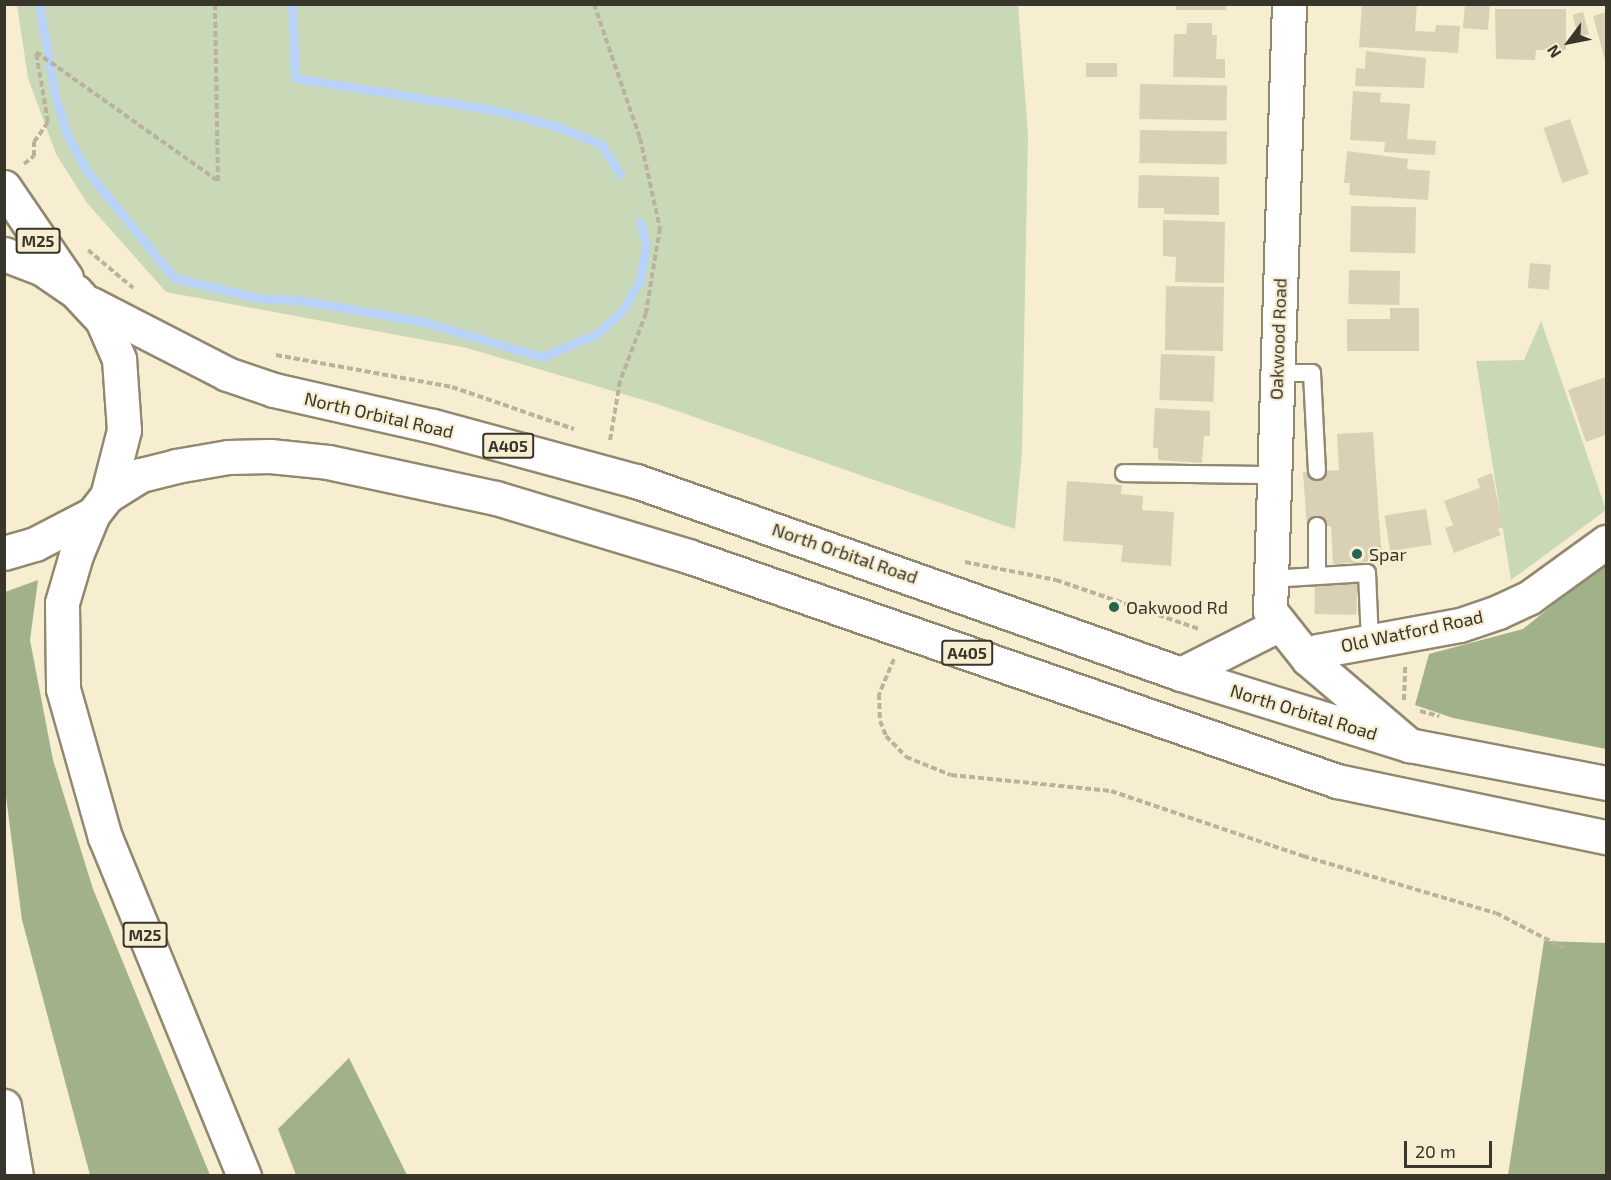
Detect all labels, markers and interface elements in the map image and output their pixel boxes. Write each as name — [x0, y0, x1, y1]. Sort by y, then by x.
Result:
north arrow — [1539, 12, 1599, 72]
text: N — [1542, 42, 1564, 62]
road number: M25 — [15, 228, 60, 254]
street label: Oakwood Road — [1265, 278, 1291, 400]
street label: North Orbital Road — [302, 387, 456, 443]
road number: A405 — [481, 433, 535, 459]
street label: North Orbital Road — [769, 518, 921, 588]
place label: Spar — [1369, 543, 1407, 565]
marker: Spar — [1350, 547, 1364, 561]
place label: Oakwood Rd — [1126, 596, 1228, 618]
marker: Oakwood Rd — [1107, 600, 1121, 614]
street label: Old Watford Road — [1339, 605, 1485, 657]
road number: A405 — [940, 640, 994, 666]
street label: North Orbital Road — [1228, 679, 1380, 745]
road number: M25 — [122, 922, 168, 948]
scale bar — [1407, 1129, 1496, 1167]
text: 20 m — [1415, 1140, 1456, 1162]

